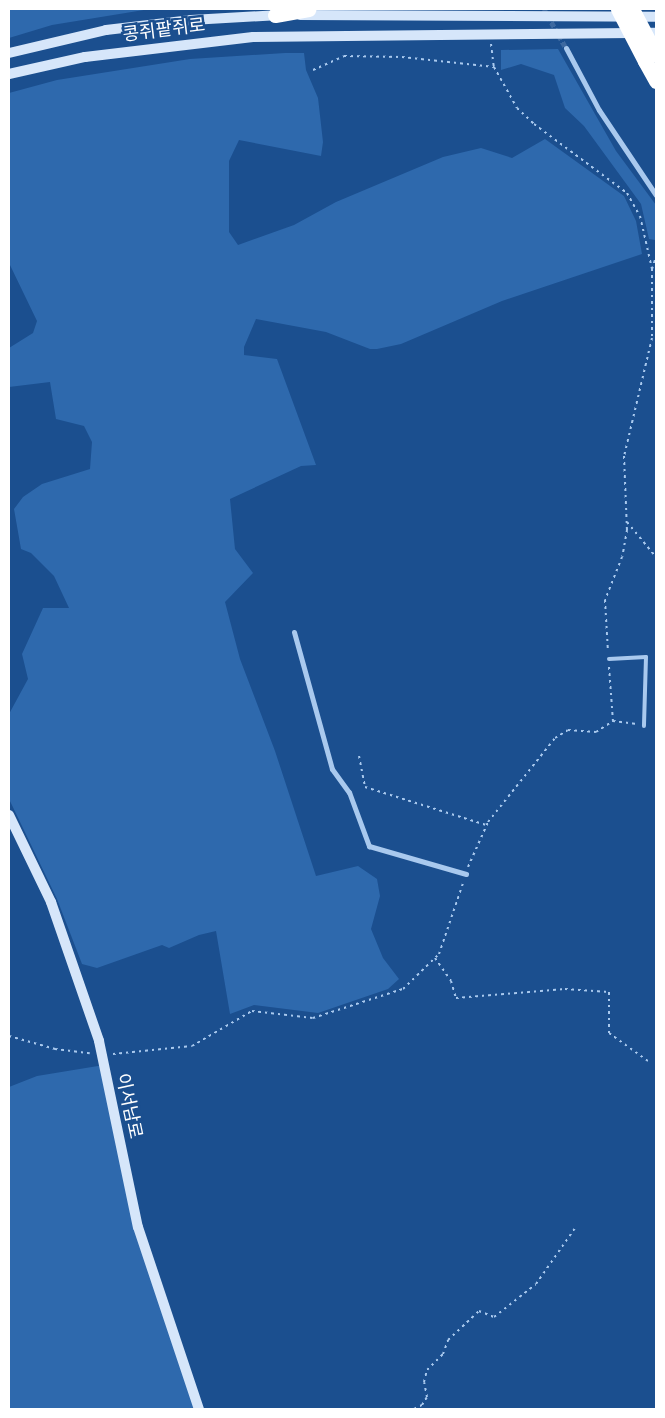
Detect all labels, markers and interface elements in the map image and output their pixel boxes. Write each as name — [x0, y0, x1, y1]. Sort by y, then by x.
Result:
street label: 콩쥐팥쥐로 — [122, 14, 206, 46]
street label: 이서남로 — [112, 1071, 146, 1141]

